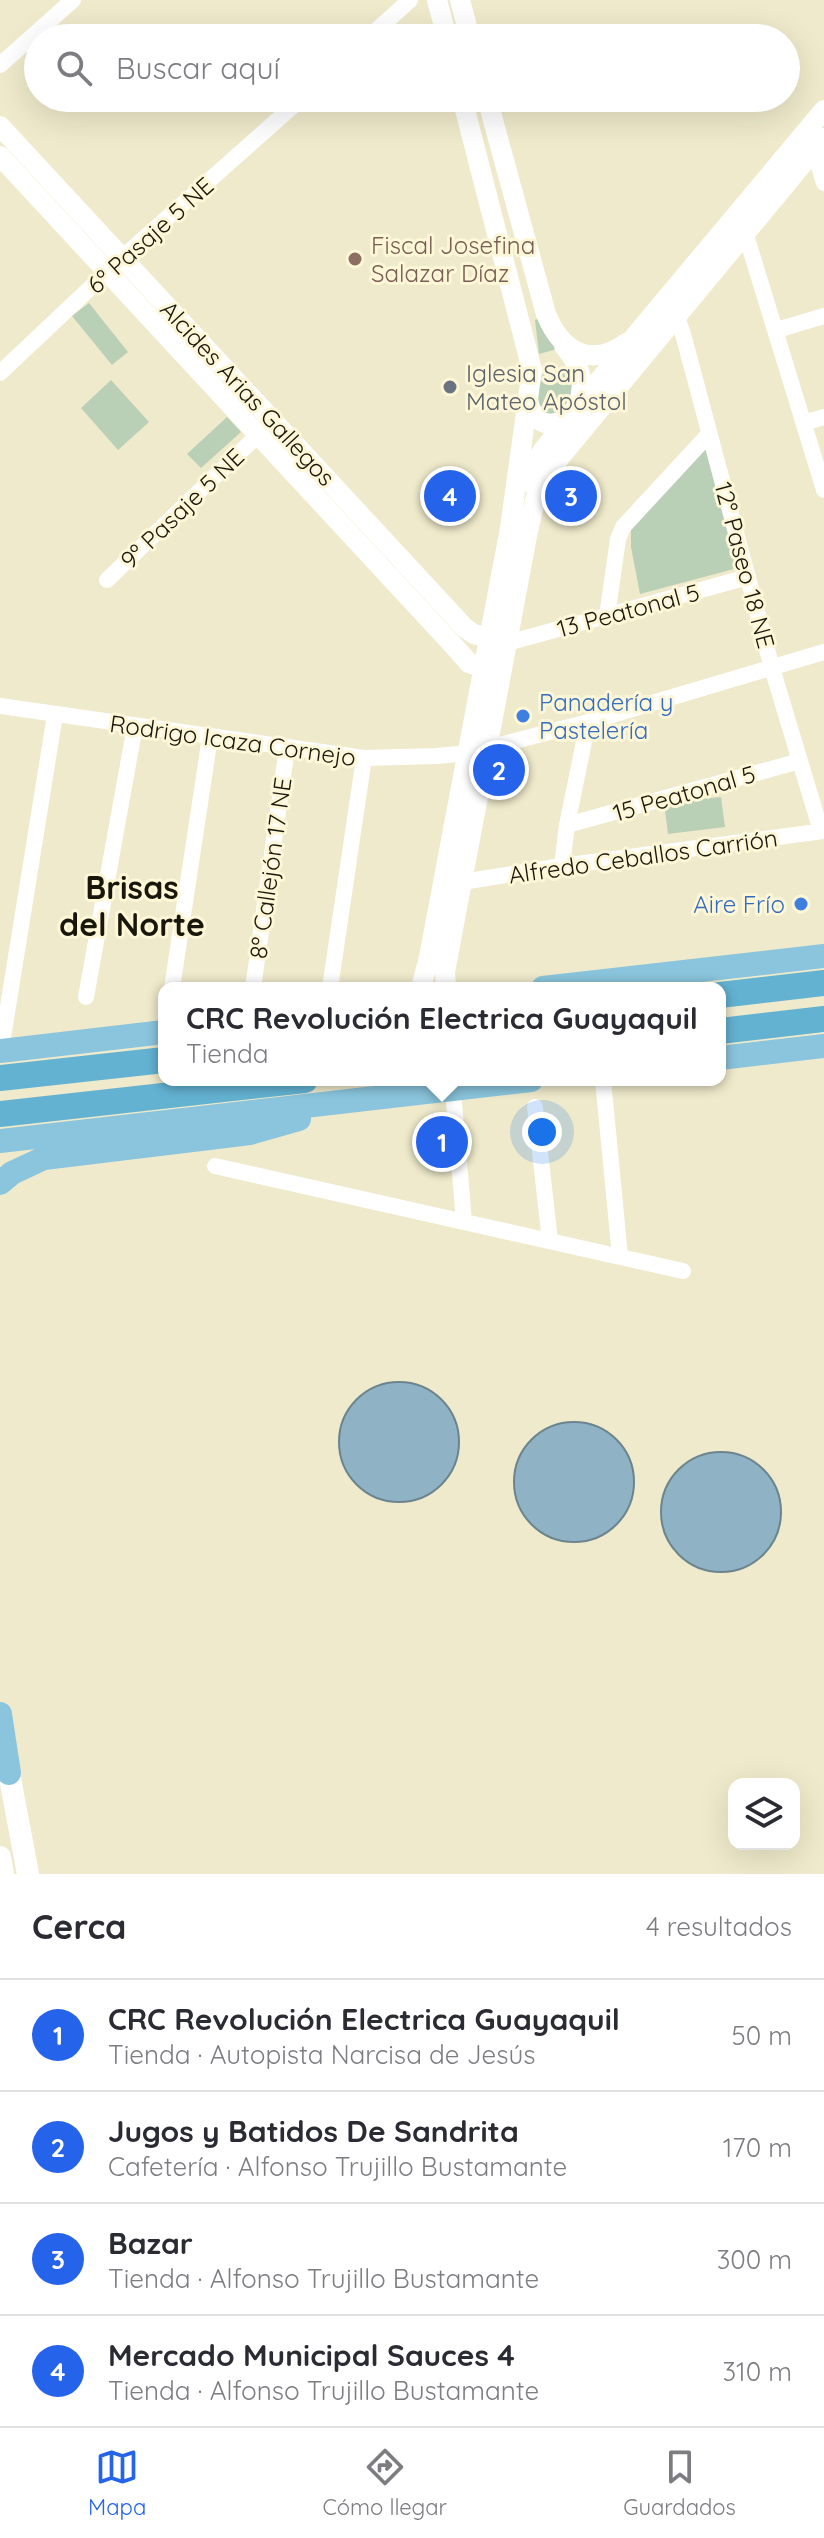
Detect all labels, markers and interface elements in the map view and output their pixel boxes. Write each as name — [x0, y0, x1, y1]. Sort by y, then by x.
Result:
search box — [24, 24, 800, 112]
icon: search — [52, 46, 96, 90]
text: Buscar aquí — [116, 49, 280, 87]
street label: 6º Pasaje 5 NE — [81, 170, 219, 300]
place label: Fiscal Josefina Salazar Díaz — [371, 230, 535, 288]
marker: Fiscal Josefina Salazar Díaz — [346, 250, 364, 268]
street label: Alcides Arias Gallegos — [154, 294, 342, 492]
place label: Iglesia San Mateo Apóstol — [466, 358, 627, 416]
marker: Iglesia San Mateo Apóstol — [441, 378, 459, 396]
street label: 9º Pasaje 5 NE — [114, 442, 250, 574]
pin: 4 — [424, 466, 476, 526]
pin: 3 — [545, 466, 597, 526]
street label: 12° Paseo 18 NE — [708, 479, 782, 651]
street label: 13 Peatonal 5 — [553, 577, 703, 643]
place label: Panadería y Pastelería — [539, 687, 673, 745]
marker: Panadería y Pastelería — [514, 707, 532, 725]
street label: Rodrigo Icaza Cornejo — [108, 708, 358, 772]
pin: 2 — [473, 740, 525, 800]
street label: 15 Peatonal 5 — [609, 758, 759, 828]
street label: 8º Callejón 17 NE — [242, 775, 298, 961]
street label: Alfredo Ceballos Carrión — [507, 822, 779, 890]
district label: Brisas del Norte — [59, 867, 205, 944]
place label: Aire Frío — [693, 889, 785, 919]
marker: Aire Frío — [792, 895, 810, 913]
popup — [158, 982, 726, 1086]
text: CRC Revolución Electrica Guayaquil — [186, 999, 698, 1037]
text: Tienda — [186, 1037, 269, 1070]
pin: 1 — [416, 1112, 468, 1172]
your location — [522, 1112, 562, 1152]
map controls — [728, 1778, 800, 1850]
button: layers — [728, 1778, 800, 1850]
text: Cerca — [32, 1905, 126, 1948]
text: 4 resultados — [646, 1910, 792, 1943]
text: CRC Revolución Electrica Guayaquil — [108, 2000, 620, 2038]
text: 1 — [53, 2019, 63, 2052]
text: 50 m — [732, 2019, 792, 2052]
text: Tienda · Autopista Narcisa de Jesús — [108, 2038, 535, 2071]
text: Jugos y Batidos De Sandrita — [108, 2112, 519, 2150]
text: 2 — [51, 2131, 65, 2164]
text: 170 m — [723, 2131, 792, 2164]
text: Cafetería · Alfonso Trujillo Bustamante — [108, 2150, 567, 2183]
text: Bazar — [108, 2224, 193, 2262]
text: 3 — [51, 2243, 65, 2276]
text: 300 m — [717, 2243, 792, 2276]
text: Tienda · Alfonso Trujillo Bustamante — [108, 2262, 539, 2295]
text: Mercado Municipal Sauces 4 — [108, 2336, 515, 2374]
text: 4 — [50, 2355, 66, 2388]
text: 310 m — [722, 2355, 792, 2388]
text: Tienda · Alfonso Trujillo Bustamante — [108, 2374, 539, 2407]
tab: Mapa — [88, 2445, 146, 2521]
tab: Cómo llegar — [322, 2445, 447, 2521]
tab: Guardados — [623, 2445, 736, 2521]

